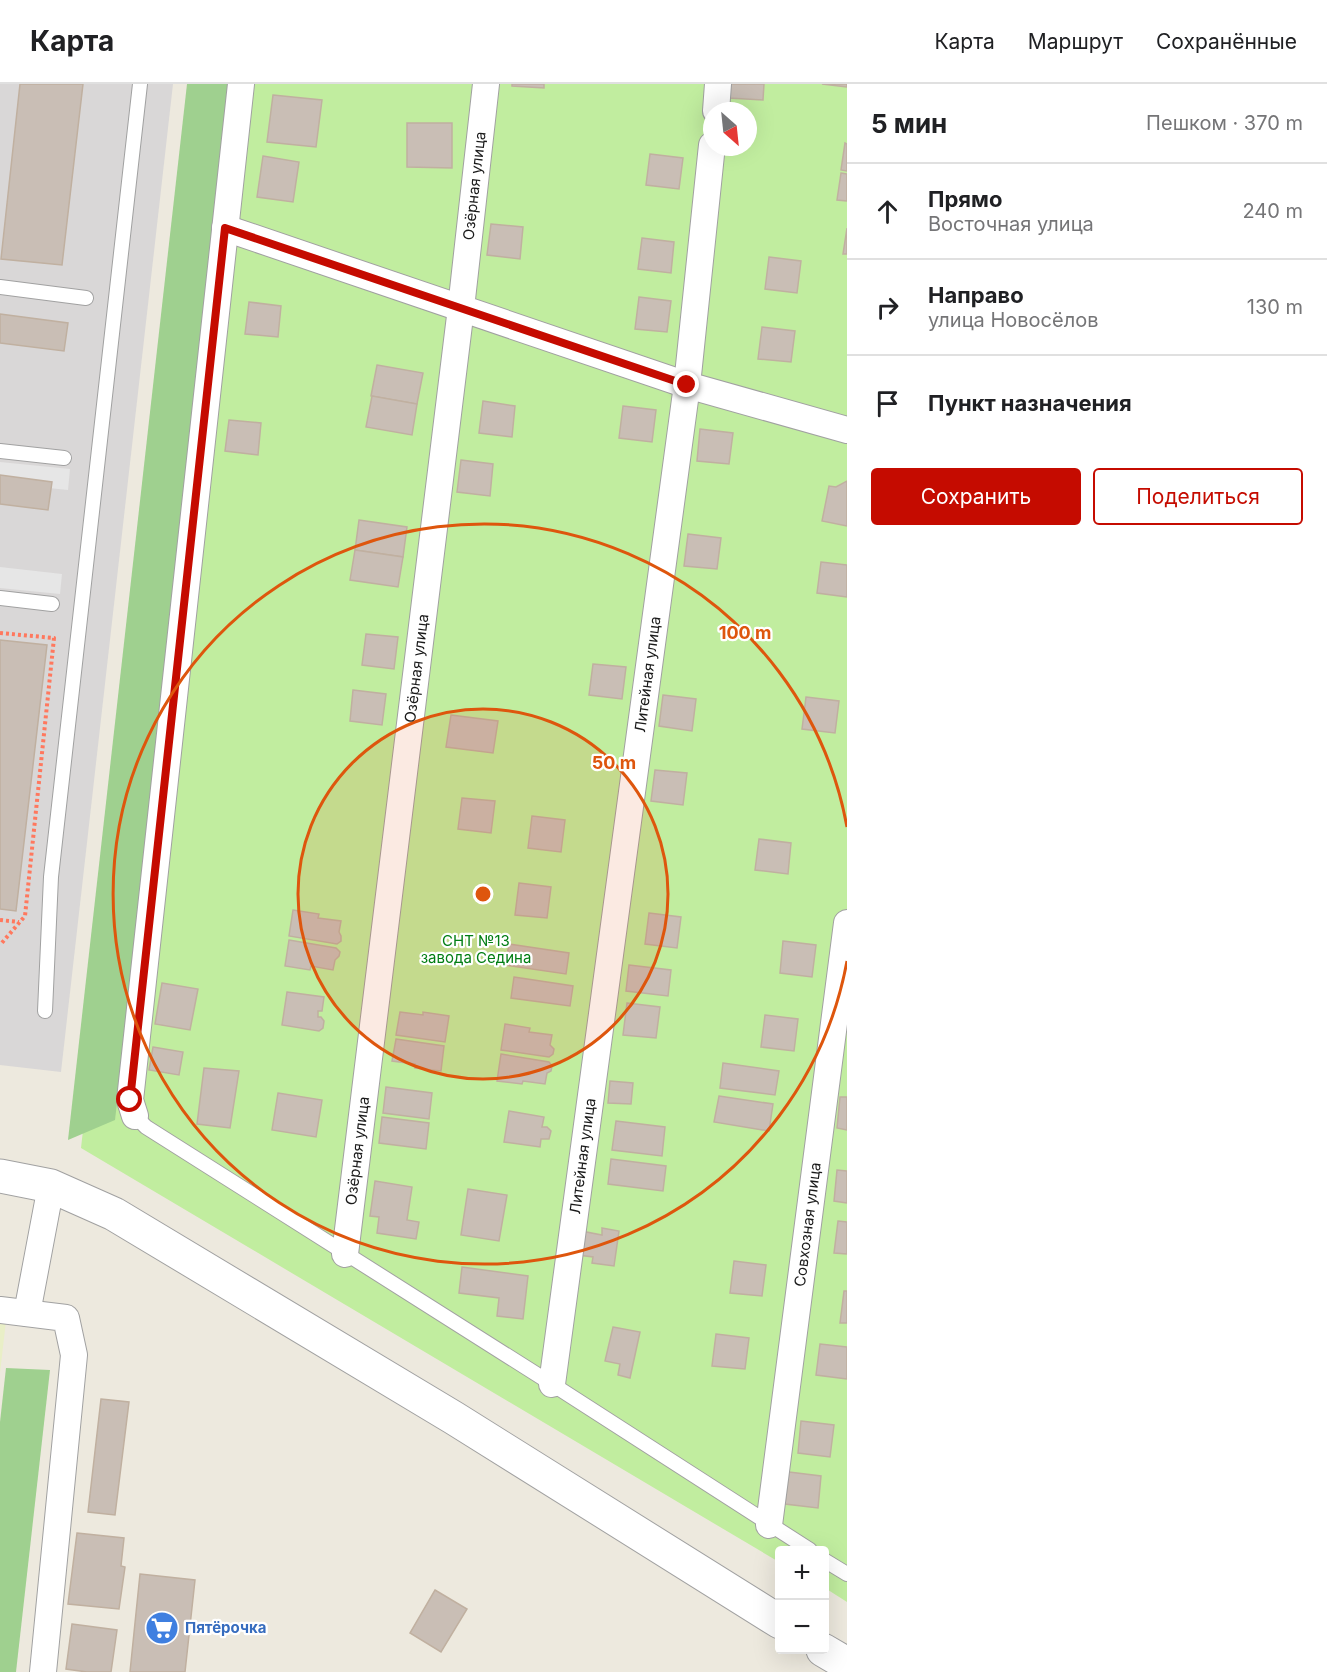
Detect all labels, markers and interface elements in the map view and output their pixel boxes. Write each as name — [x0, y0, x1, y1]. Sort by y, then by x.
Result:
text: Карта — [30, 24, 114, 58]
text: Карта — [934, 29, 995, 54]
text: Маршрут — [1028, 29, 1123, 54]
text: Сохранённые — [1156, 29, 1297, 54]
north arrow — [703, 102, 757, 156]
text: 5 мин — [871, 108, 947, 139]
text: Пешком · 370 m — [1146, 111, 1303, 135]
street label: Озёрная улица — [459, 130, 490, 241]
text: Прямо — [928, 186, 1002, 212]
icon: ahead — [871, 195, 904, 228]
text: 240 m — [1242, 199, 1303, 223]
text: Восточная улица — [928, 212, 1094, 236]
text: Направо — [928, 282, 1024, 308]
icon: right — [871, 291, 904, 324]
text: 130 m — [1247, 295, 1303, 319]
text: улица Новосёлов — [928, 308, 1099, 332]
route end — [673, 371, 699, 397]
icon: arrive — [871, 387, 904, 420]
text: Пункт назначения — [928, 390, 1132, 416]
button: Сохранить — [871, 468, 1081, 525]
button: Поделиться — [1093, 468, 1303, 525]
street label: Озёрная улица — [400, 613, 432, 724]
street label: Литейная улица — [630, 615, 665, 734]
text: 100 m — [719, 622, 771, 643]
text: 50 m — [592, 752, 636, 773]
centre of rings — [473, 884, 493, 904]
park label: СНТ №13 завода Седина — [421, 931, 531, 967]
route start — [116, 1086, 142, 1112]
street label: Озёрная улица — [341, 1095, 373, 1206]
street label: Литейная улица — [565, 1097, 600, 1215]
street label: Совхозная улица — [790, 1161, 825, 1288]
map controls — [775, 1546, 829, 1654]
button: + — [775, 1546, 829, 1600]
button: − — [775, 1600, 829, 1654]
supermarket icon: Пятёрочка — [144, 1610, 180, 1646]
place label: Пятёрочка — [185, 1618, 266, 1637]

